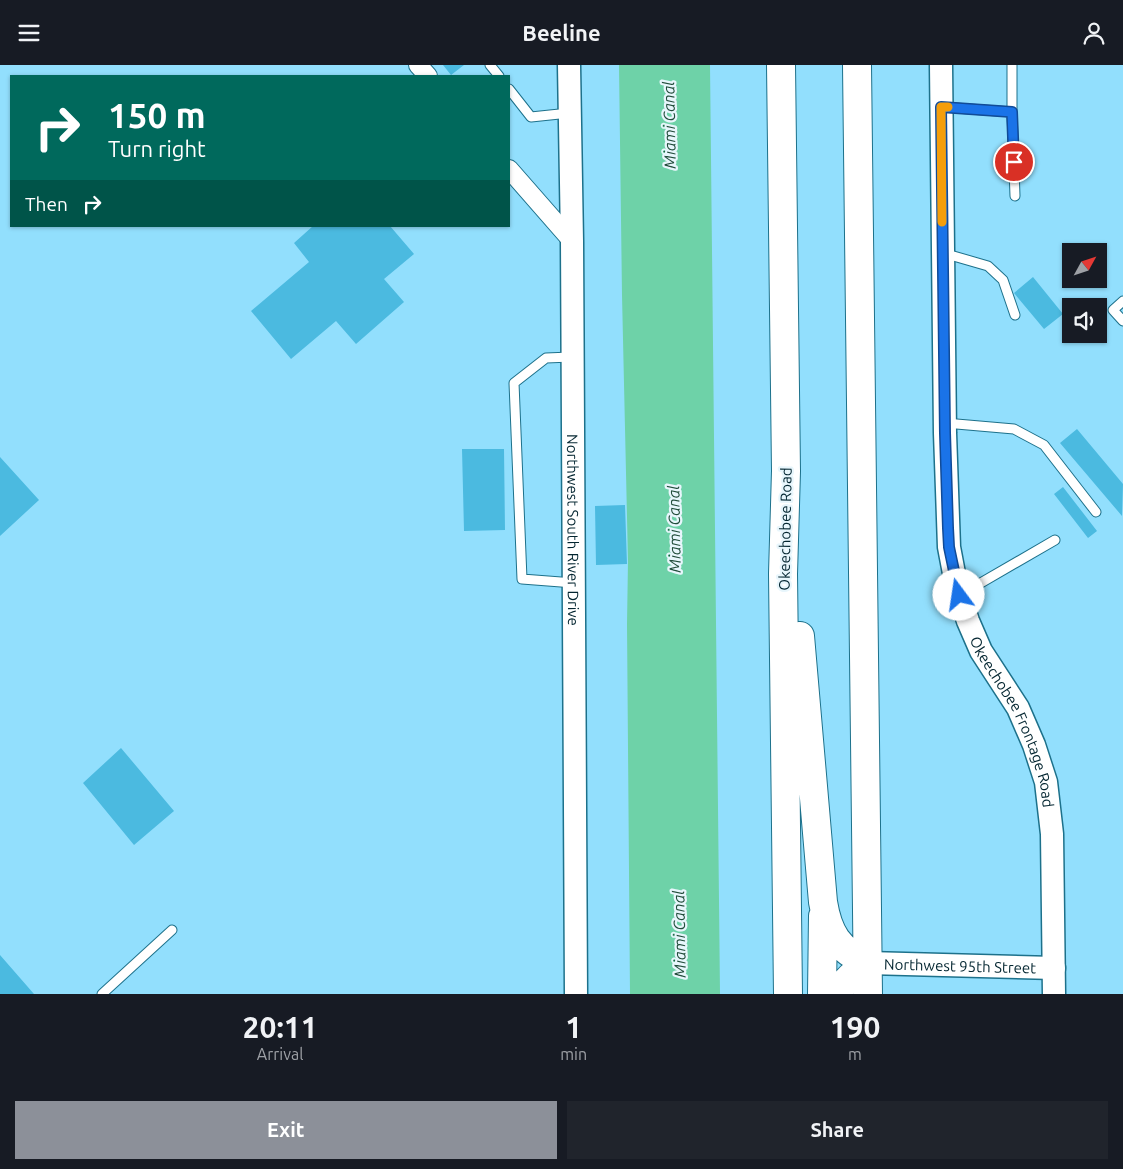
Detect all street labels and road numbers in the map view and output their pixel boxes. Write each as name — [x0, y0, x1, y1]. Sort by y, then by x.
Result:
street label: Northwest South River Drive — [565, 434, 583, 626]
street label: Okeechobee Road — [775, 467, 795, 591]
street label: Okeechobee Frontage Road — [967, 634, 1057, 808]
street label: Northwest 95th Street — [884, 955, 1036, 976]

